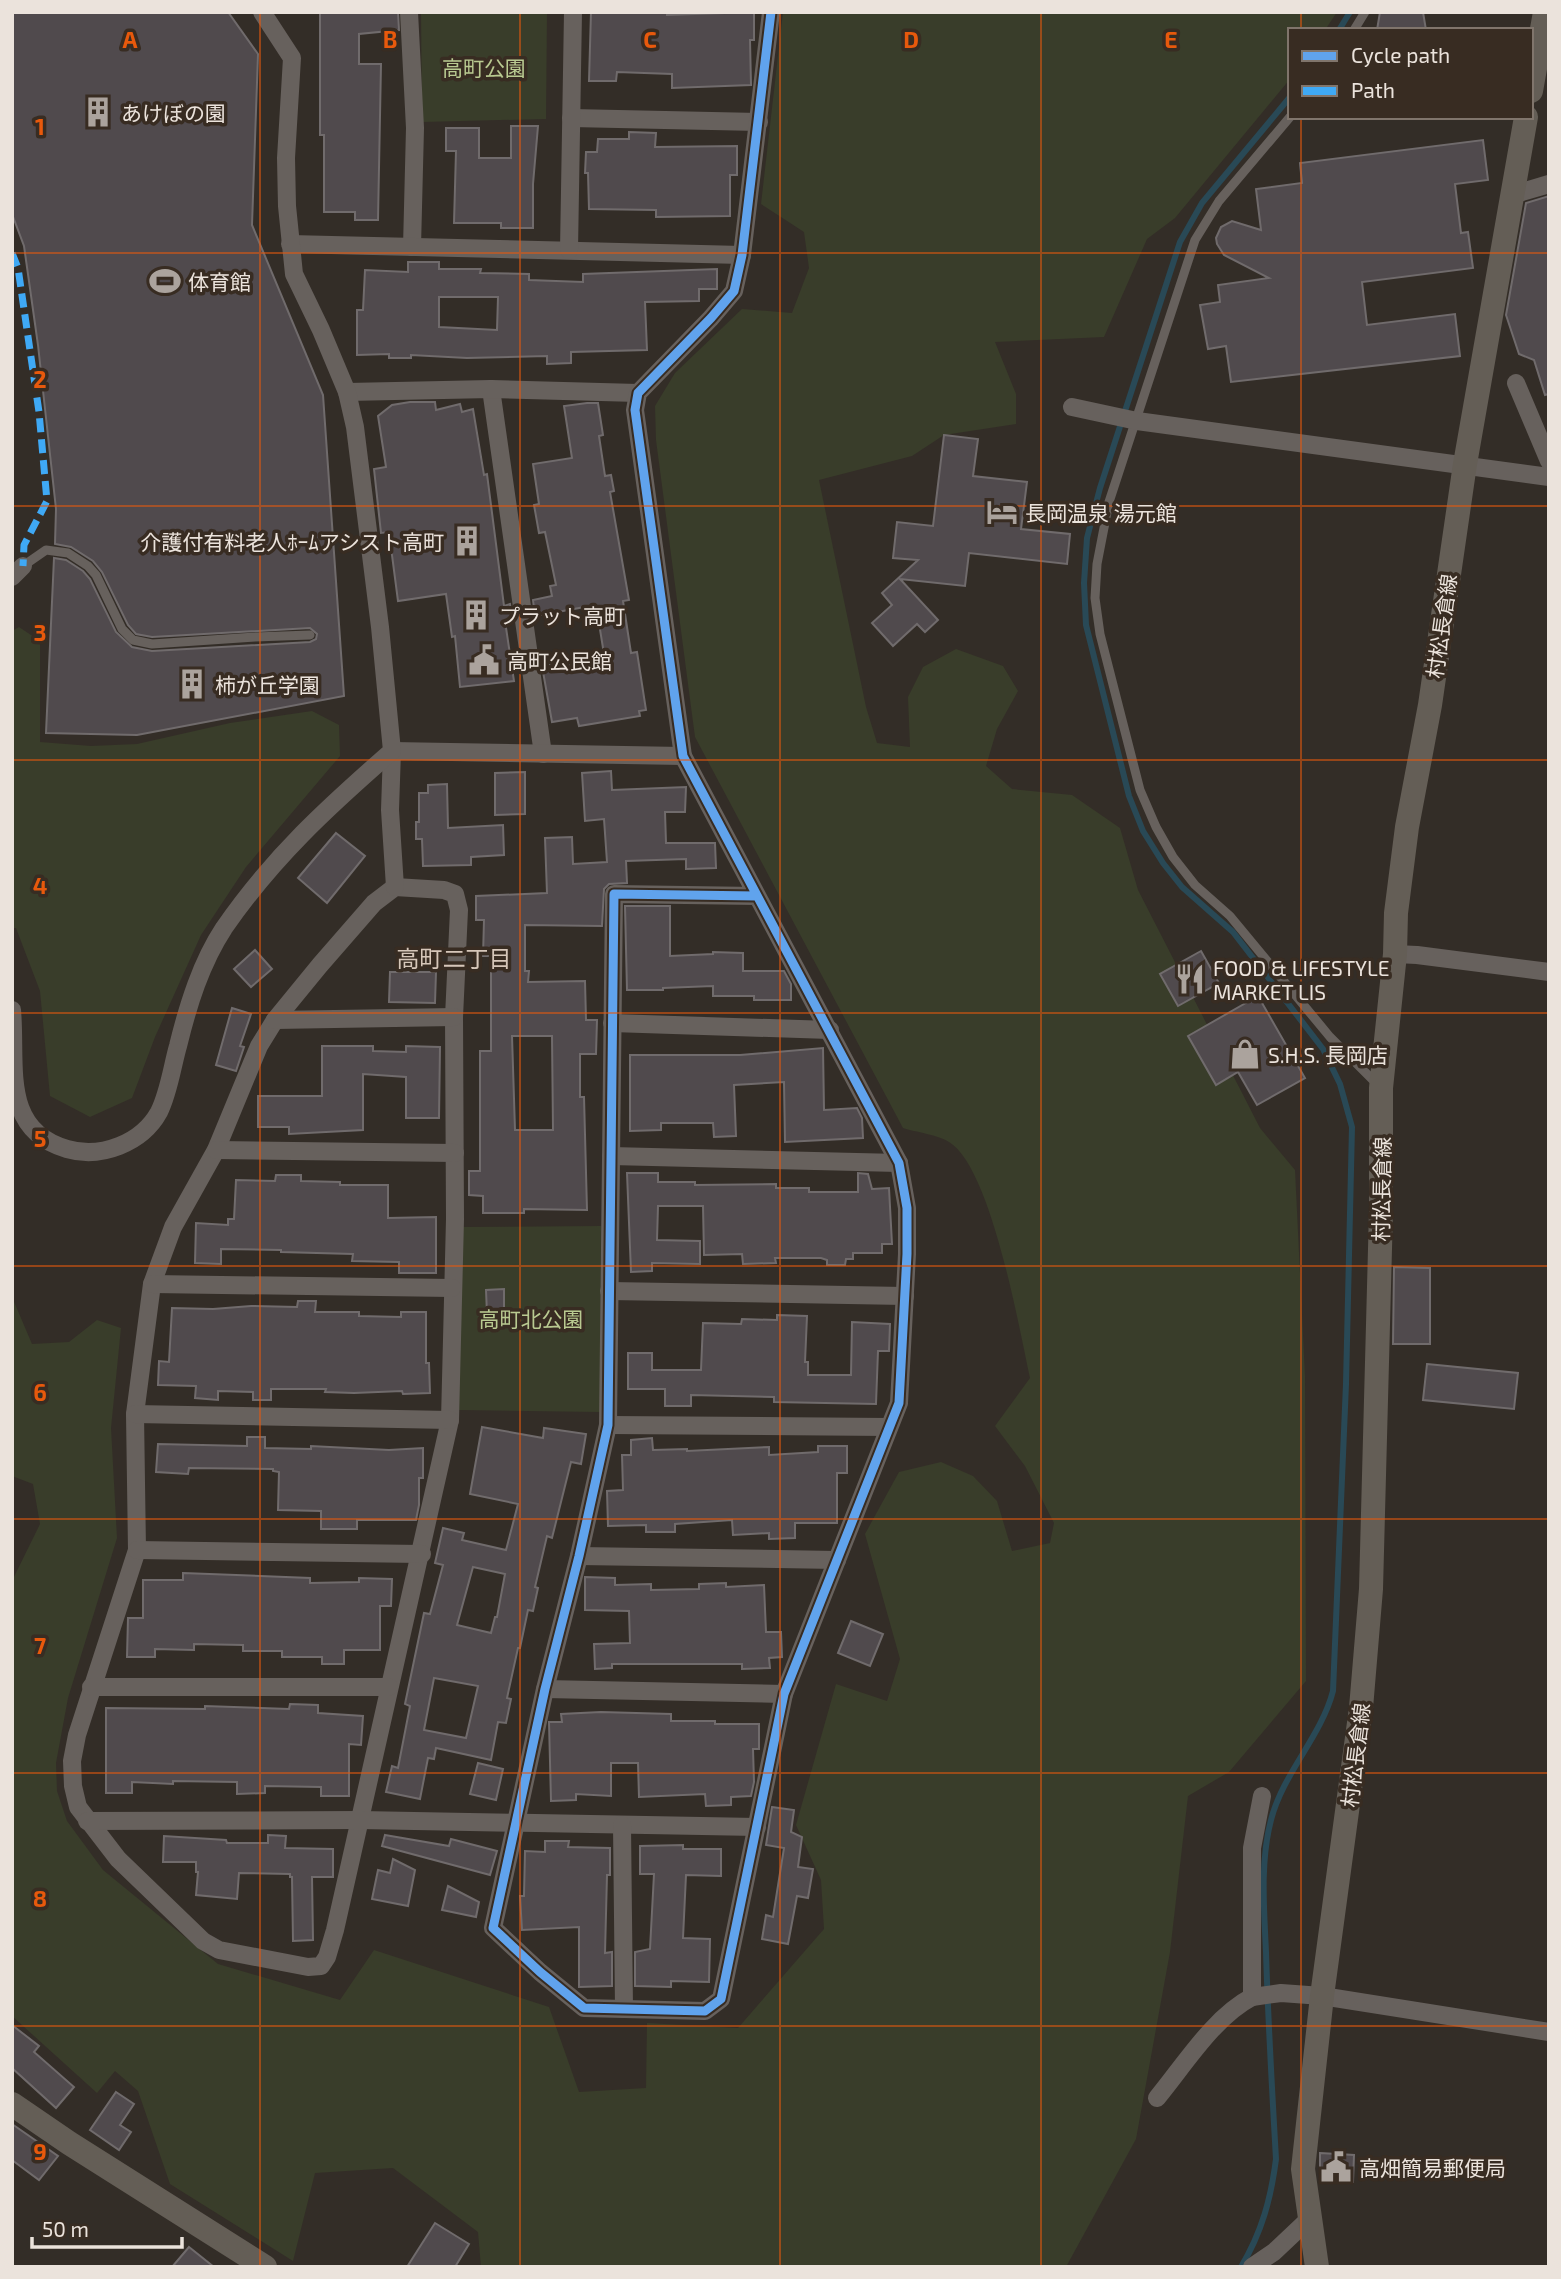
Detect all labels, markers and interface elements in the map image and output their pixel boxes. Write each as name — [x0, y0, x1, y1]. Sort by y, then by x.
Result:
text: A — [122, 25, 138, 53]
text: B — [383, 25, 397, 53]
text: C — [643, 25, 657, 53]
text: D — [903, 25, 919, 53]
text: E — [1164, 25, 1178, 53]
legend — [1288, 28, 1533, 119]
text: Cycle path — [1351, 42, 1450, 67]
park label: 高町公園 — [442, 55, 526, 80]
text: Path — [1351, 77, 1395, 102]
building icon: あけぼの園 — [81, 95, 115, 129]
place label: あけぼの園 — [121, 100, 226, 125]
text: 1 — [35, 112, 45, 140]
sports icon: 体育館 — [148, 264, 182, 298]
place label: 体育館 — [188, 269, 251, 294]
text: 2 — [33, 365, 47, 393]
hotel icon: 長岡温泉 湯元館 — [985, 495, 1019, 529]
place label: 長岡温泉 湯元館 — [1025, 500, 1177, 525]
building icon: 介護付有料老人ﾎｰﾑアシスト高町 — [450, 524, 484, 558]
place label: 介護付有料老人ﾎｰﾑアシスト高町 — [140, 529, 444, 554]
street label: 村松長倉線 — [1421, 572, 1461, 680]
building icon: プラット高町 — [459, 598, 493, 632]
place label: プラット高町 — [499, 603, 625, 628]
text: 3 — [33, 618, 47, 646]
public building icon: 高町公民館 — [467, 643, 501, 677]
place label: 高町公民館 — [507, 648, 612, 673]
building icon: 柿が丘学園 — [175, 667, 209, 701]
place label: 柿が丘学園 — [215, 672, 320, 697]
text: 4 — [33, 871, 47, 899]
district label: 高町二丁目 — [397, 944, 512, 972]
place label: FOOD & LIFESTYLE MARKET LIS — [1213, 955, 1390, 1004]
restaurant icon: FOOD & LIFESTYLE MARKET LIS — [1173, 962, 1207, 996]
shop icon: S.H.S. 長岡店 — [1228, 1037, 1262, 1071]
place label: S.H.S. 長岡店 — [1268, 1042, 1388, 1067]
text: 5 — [34, 1124, 46, 1152]
street label: 村松長倉線 — [1368, 1136, 1394, 1242]
park label: 高町北公園 — [479, 1306, 584, 1331]
text: 6 — [33, 1378, 47, 1406]
text: 7 — [34, 1631, 46, 1659]
street label: 村松長倉線 — [1336, 1701, 1374, 1809]
text: 8 — [33, 1884, 47, 1912]
text: 9 — [33, 2137, 47, 2165]
public building icon: 高畑簡易郵便局 — [1319, 2150, 1353, 2184]
place label: 高畑簡易郵便局 — [1359, 2155, 1506, 2180]
scale bar — [32, 2206, 182, 2250]
text: 50 m — [42, 2216, 89, 2241]

